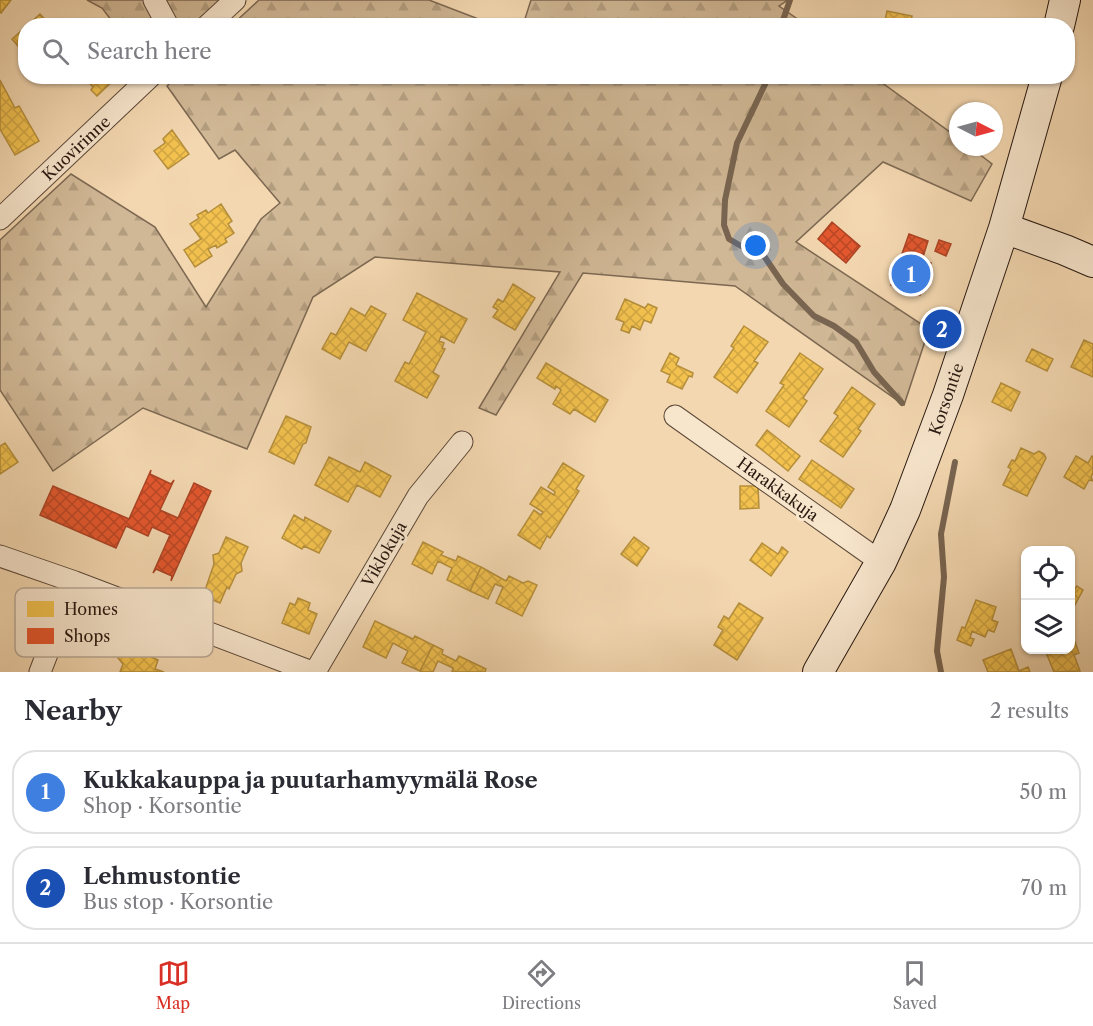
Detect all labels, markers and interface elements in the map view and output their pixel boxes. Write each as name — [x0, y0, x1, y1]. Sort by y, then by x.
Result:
search box — [18, 18, 1075, 84]
icon: search — [39, 35, 72, 68]
text: Search here — [87, 38, 212, 65]
north arrow — [949, 102, 1003, 156]
street label: Kuovirinne — [38, 111, 114, 185]
your location — [741, 231, 770, 260]
pin: 1 — [892, 252, 930, 296]
pin: 2 — [922, 306, 962, 352]
street label: Korsontie — [924, 360, 968, 438]
street label: Harakkakuja — [733, 453, 823, 526]
street label: Viklokuja — [357, 517, 411, 591]
map controls — [1021, 546, 1075, 654]
button: locate — [1021, 546, 1075, 600]
legend — [15, 588, 213, 657]
text: Homes — [64, 599, 118, 619]
button: layers — [1021, 600, 1075, 654]
text: Shops — [64, 626, 110, 646]
text: Nearby — [24, 695, 122, 727]
text: 2 results — [990, 699, 1069, 723]
text: Kukkakauppa ja puutarhamyymälä Rose — [83, 767, 538, 794]
text: 1 — [41, 780, 50, 804]
text: 50 m — [1020, 780, 1067, 804]
text: Shop · Korsontie — [83, 794, 242, 818]
text: Lehmustontie — [83, 863, 241, 890]
text: 2 — [40, 876, 51, 900]
text: 70 m — [1021, 876, 1067, 900]
text: Bus stop · Korsontie — [83, 890, 273, 914]
tab: Map — [156, 957, 190, 1013]
tab: Directions — [502, 957, 581, 1013]
tab: Saved — [893, 957, 937, 1013]

